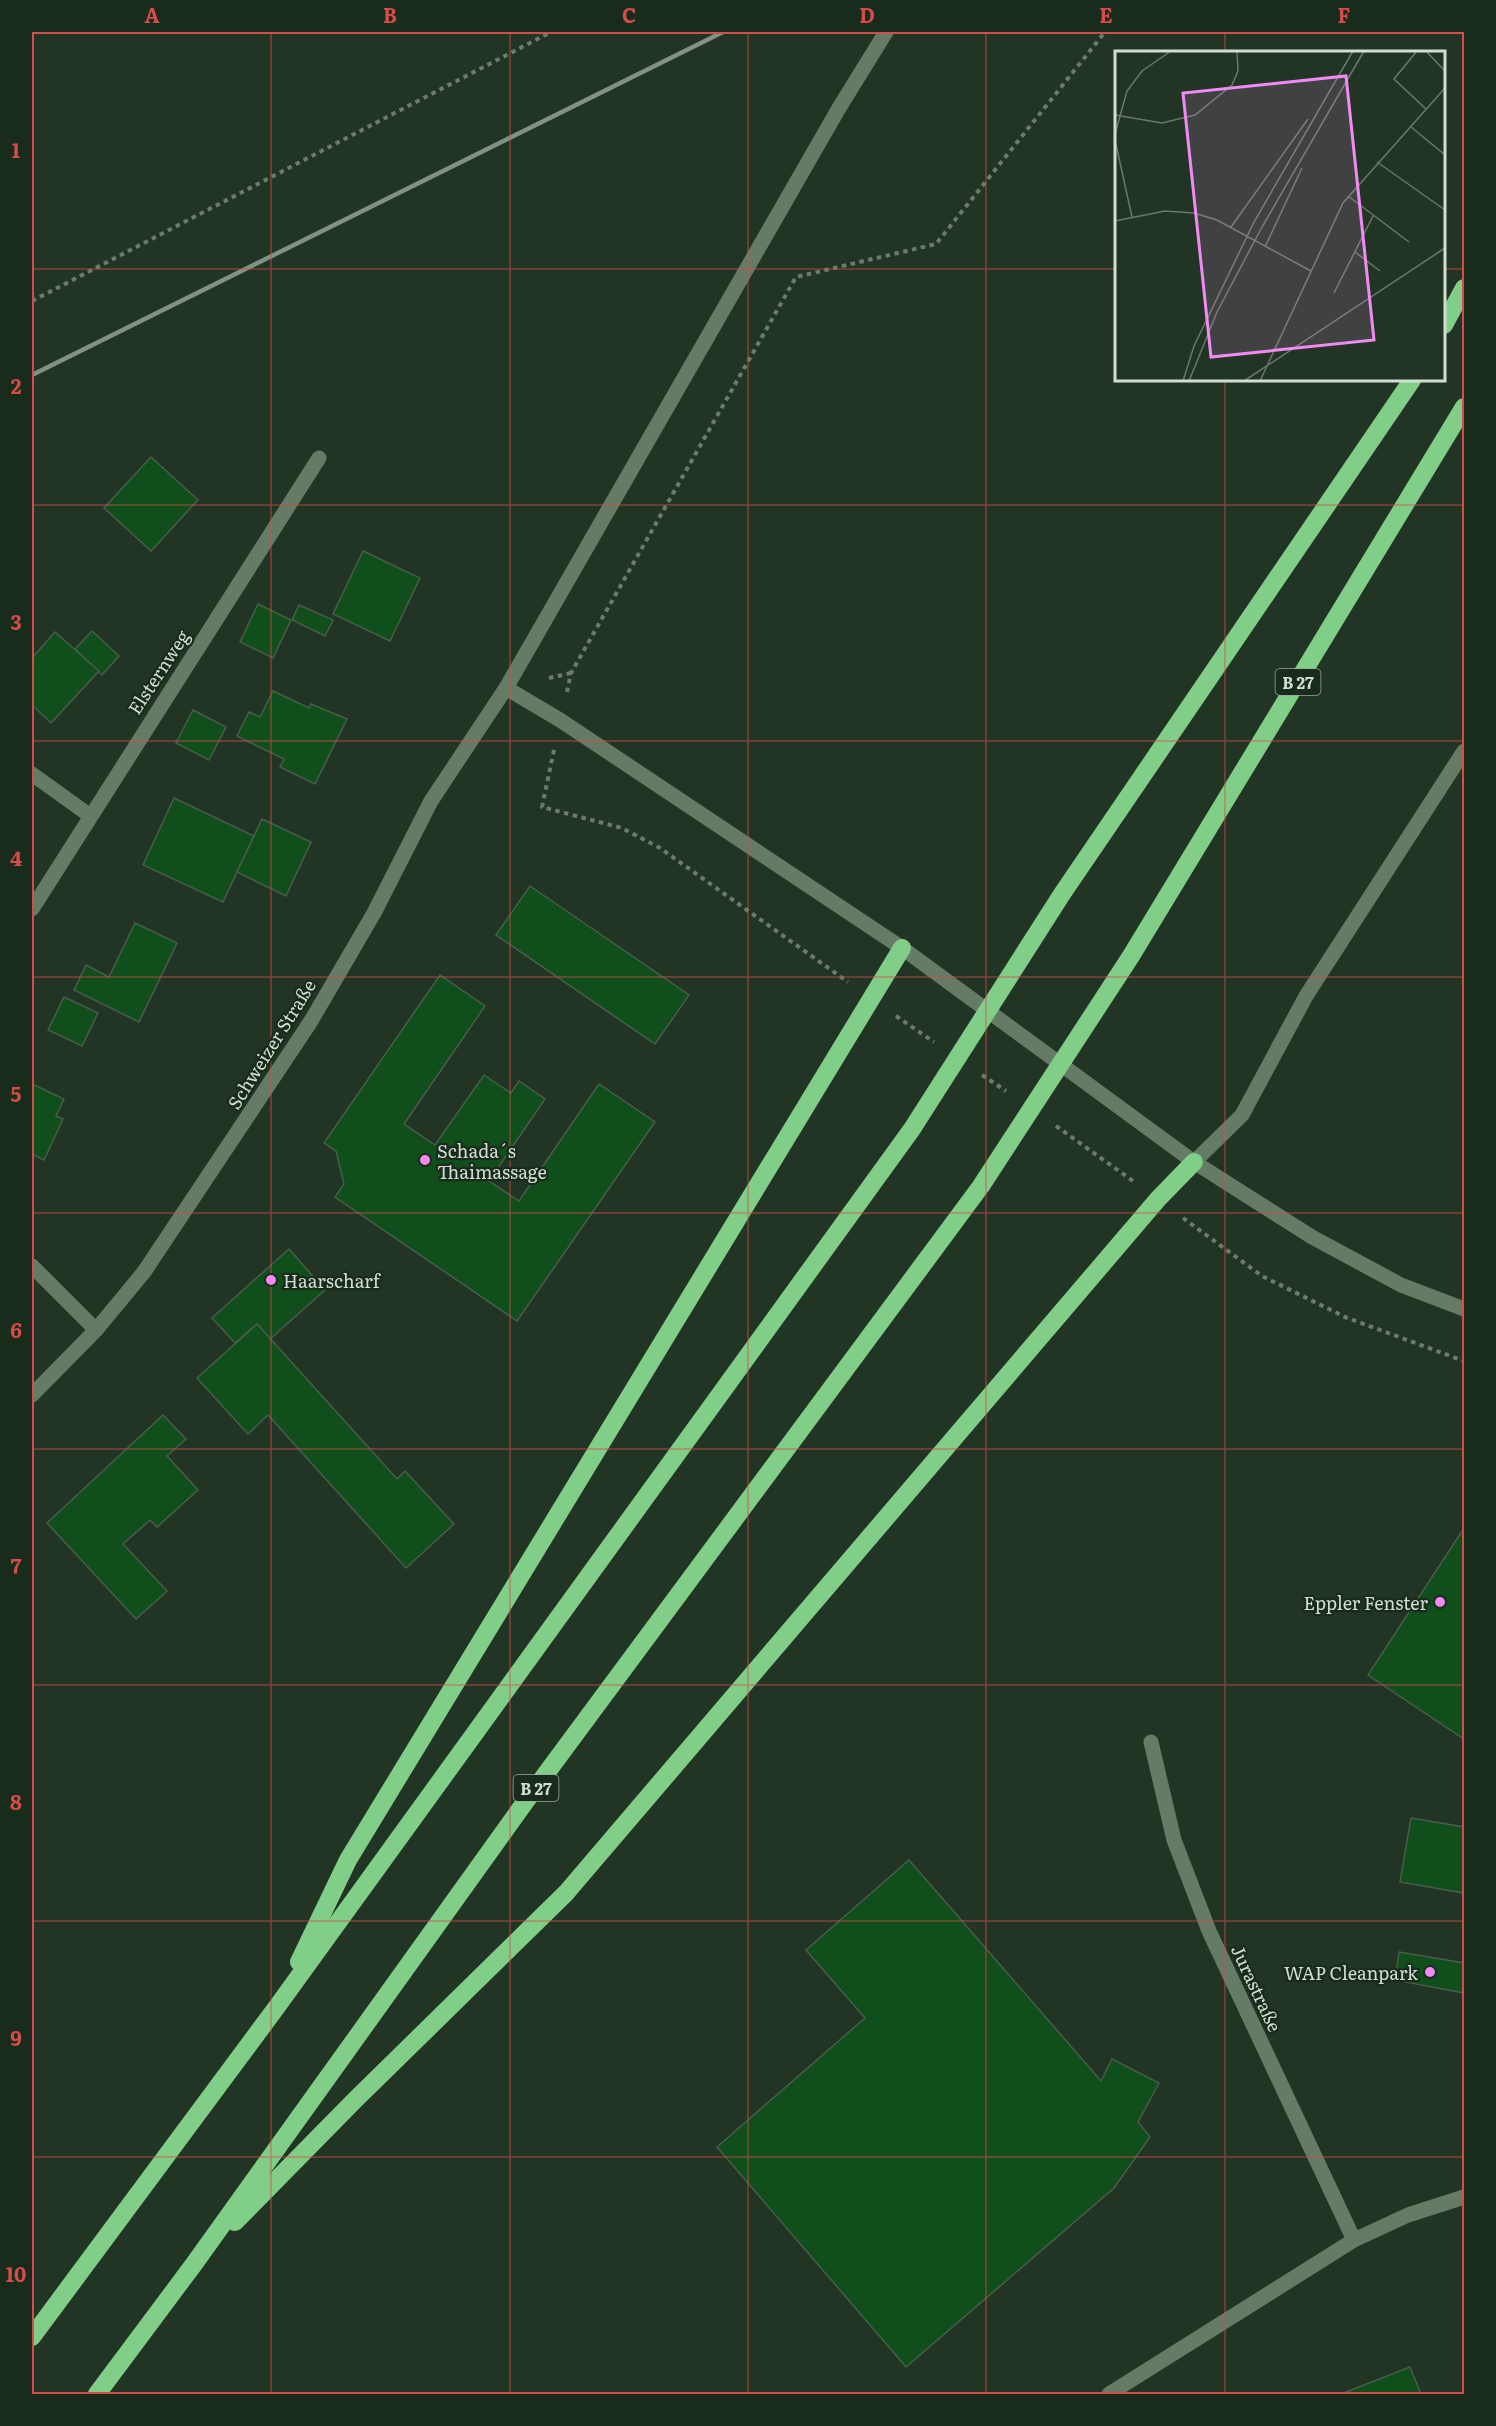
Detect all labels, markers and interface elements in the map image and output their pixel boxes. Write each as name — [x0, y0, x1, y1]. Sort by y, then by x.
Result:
text: A — [144, 0, 160, 29]
text: B — [383, 0, 397, 29]
text: C — [622, 0, 636, 29]
text: D — [859, 0, 875, 29]
text: E — [1099, 0, 1113, 29]
text: F — [1338, 0, 1351, 29]
inset map — [1115, 51, 1445, 381]
text: 1 — [12, 134, 20, 164]
text: 2 — [11, 370, 22, 400]
text: 3 — [10, 606, 22, 636]
street label: Elsternweg — [121, 624, 196, 720]
road number: B 27 — [1276, 669, 1320, 695]
text: 4 — [10, 842, 22, 872]
street label: Schweizer Straße — [220, 974, 322, 1114]
text: 5 — [11, 1078, 22, 1108]
place label: Schada´s Thaimassage — [437, 1137, 547, 1185]
marker: Schada´s Thaimassage — [418, 1153, 432, 1167]
place label: Haarscharf — [283, 1267, 382, 1294]
marker: Haarscharf — [264, 1273, 278, 1287]
text: 6 — [10, 1314, 22, 1344]
text: 7 — [11, 1550, 22, 1580]
place label: Eppler Fenster — [1304, 1589, 1428, 1616]
marker: Eppler Fenster — [1433, 1595, 1447, 1609]
road number: B 27 — [514, 1775, 558, 1801]
text: 8 — [10, 1786, 22, 1816]
street label: Jurastraße — [1225, 1940, 1289, 2036]
place label: WAP Cleanpark — [1284, 1959, 1419, 1986]
marker: WAP Cleanpark — [1423, 1965, 1437, 1979]
text: 9 — [10, 2022, 22, 2052]
text: 10 — [6, 2258, 26, 2288]

